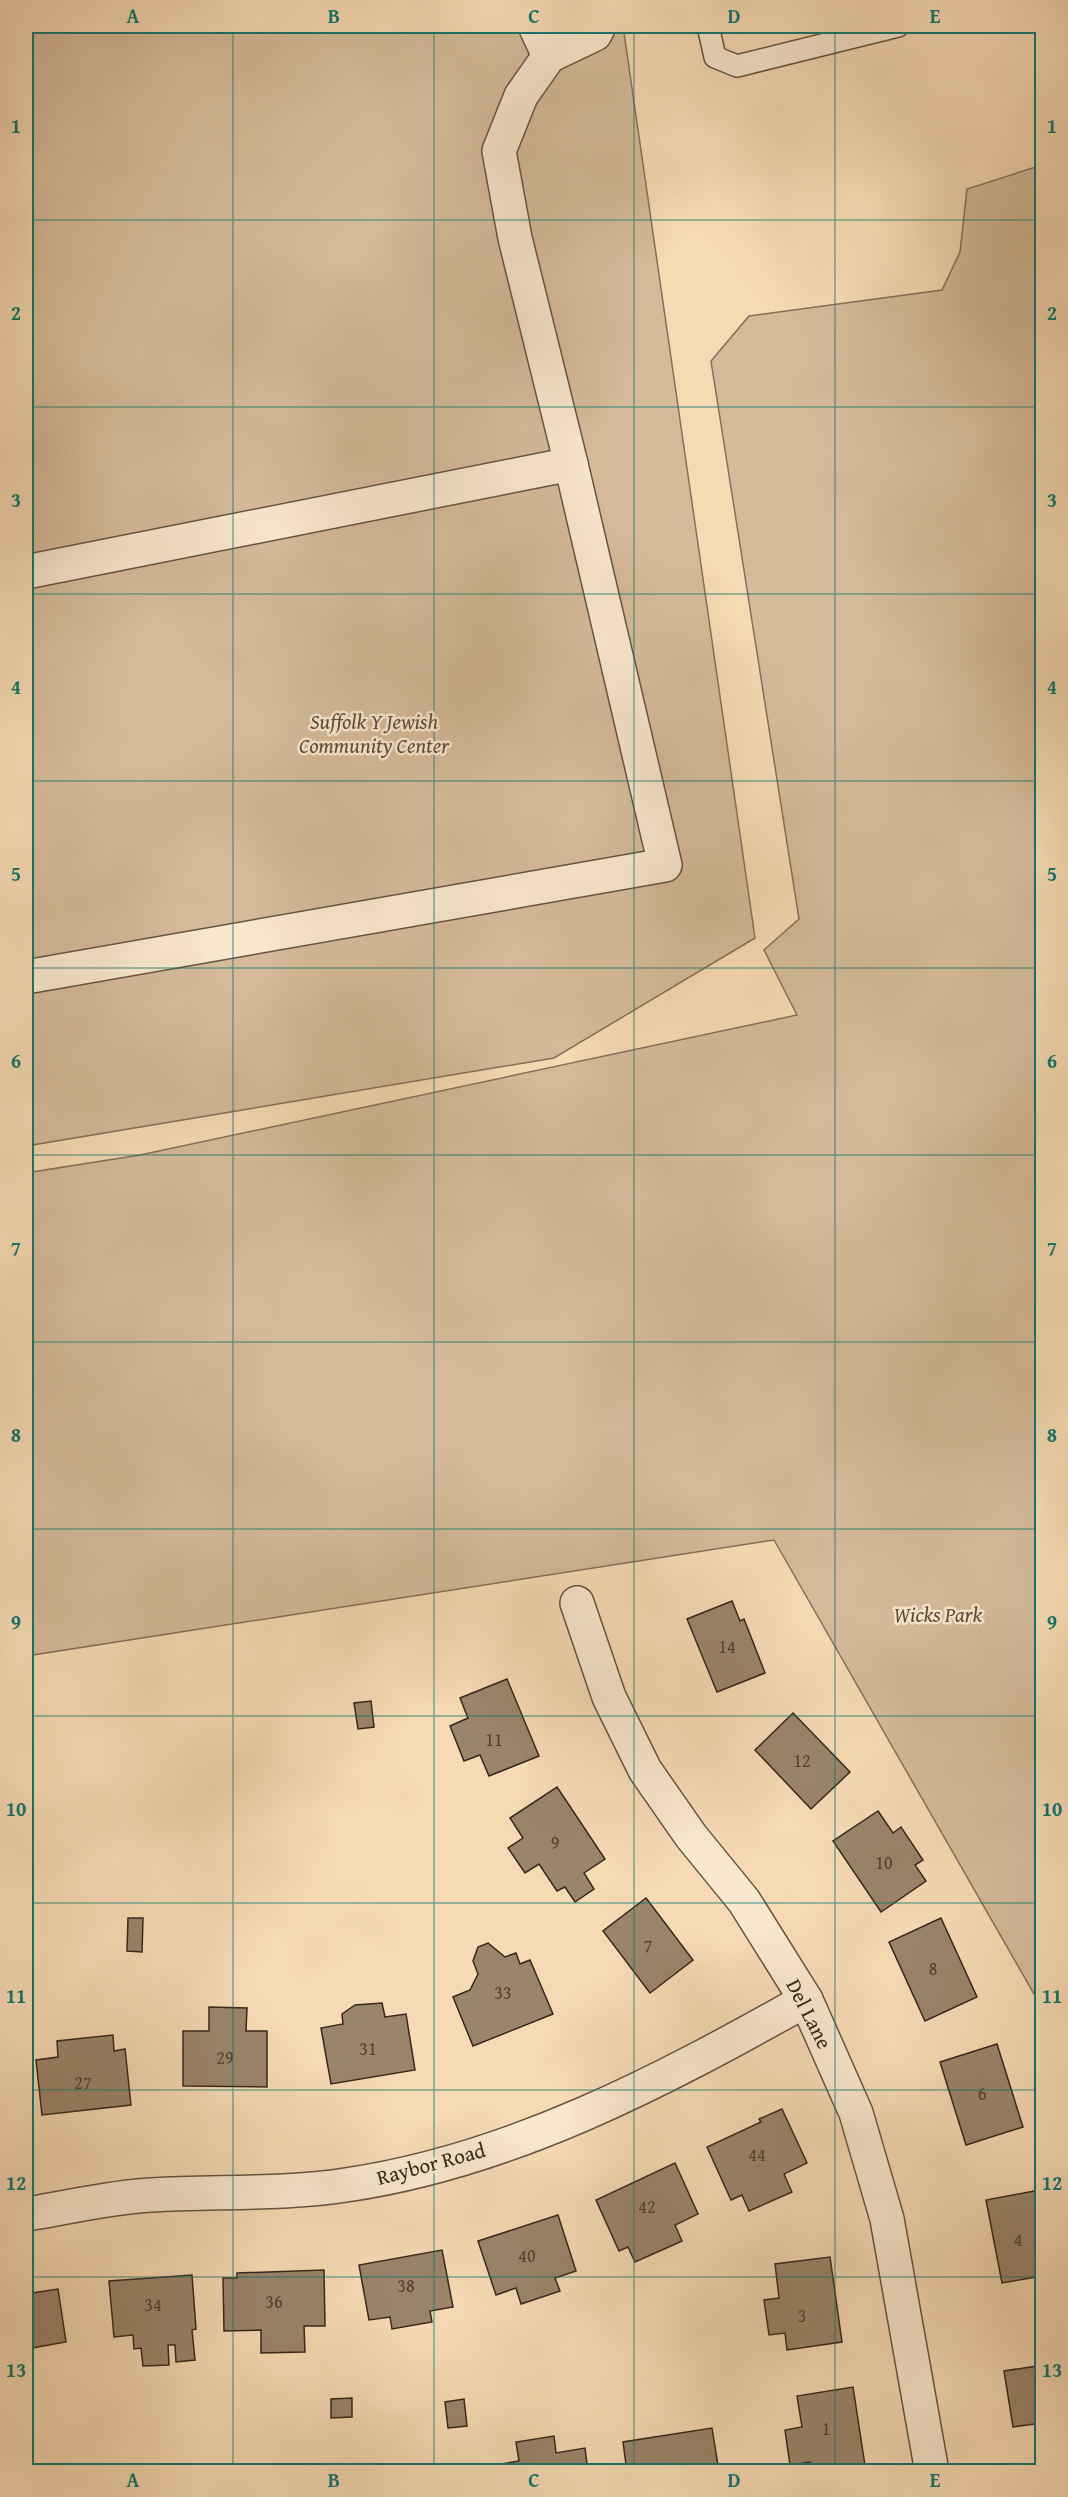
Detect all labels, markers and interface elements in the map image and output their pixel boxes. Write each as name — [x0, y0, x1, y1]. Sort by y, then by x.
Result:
text: A — [127, 1, 140, 30]
text: B — [328, 1, 340, 30]
text: C — [528, 1, 540, 30]
text: D — [727, 1, 741, 30]
text: E — [930, 1, 941, 30]
text: 1 — [11, 111, 21, 140]
text: 1 — [1047, 111, 1057, 140]
text: 2 — [11, 298, 21, 327]
text: 2 — [1047, 298, 1057, 327]
text: 3 — [11, 485, 21, 514]
text: 3 — [1047, 485, 1057, 514]
text: 4 — [11, 672, 21, 701]
text: 4 — [1047, 672, 1057, 701]
park label: Suffolk Y Jewish Community Center — [299, 706, 450, 761]
text: 5 — [11, 859, 21, 888]
text: 5 — [1047, 859, 1057, 888]
text: 6 — [11, 1046, 21, 1075]
text: 6 — [1047, 1046, 1057, 1075]
text: 7 — [11, 1233, 21, 1262]
text: 7 — [1047, 1233, 1057, 1262]
text: 8 — [11, 1420, 21, 1449]
text: 8 — [1047, 1420, 1057, 1449]
park label: Wicks Park — [894, 1599, 983, 1630]
text: 9 — [11, 1607, 21, 1636]
text: 9 — [1047, 1607, 1057, 1636]
house number: 14 — [718, 1633, 736, 1660]
house number: 11 — [485, 1726, 503, 1753]
house number: 12 — [793, 1747, 811, 1774]
text: 10 — [6, 1794, 26, 1823]
text: 10 — [1042, 1794, 1062, 1823]
house number: 9 — [551, 1829, 559, 1856]
house number: 10 — [875, 1849, 893, 1876]
house number: 7 — [644, 1932, 652, 1959]
house number: 8 — [929, 1955, 937, 1982]
street label: Del Lane — [779, 1973, 840, 2054]
house number: 33 — [494, 1979, 512, 2006]
text: 11 — [6, 1981, 26, 2010]
text: 11 — [1042, 1981, 1062, 2010]
house number: 31 — [359, 2035, 377, 2062]
house number: 29 — [216, 2044, 234, 2071]
house number: 27 — [74, 2069, 92, 2096]
house number: 6 — [978, 2080, 986, 2107]
street label: Raybor Road — [373, 2134, 489, 2193]
house number: 44 — [748, 2141, 766, 2168]
text: 12 — [6, 2168, 26, 2197]
text: 12 — [1042, 2168, 1062, 2197]
house number: 42 — [638, 2193, 656, 2220]
house number: 4 — [1014, 2226, 1022, 2253]
house number: 40 — [518, 2242, 536, 2269]
house number: 38 — [397, 2272, 415, 2299]
house number: 36 — [265, 2288, 283, 2315]
house number: 34 — [144, 2291, 162, 2318]
house number: 3 — [798, 2302, 806, 2329]
text: 13 — [6, 2355, 26, 2384]
text: 13 — [1042, 2355, 1062, 2384]
house number: 1 — [822, 2415, 830, 2442]
text: A — [127, 2465, 140, 2494]
text: B — [328, 2465, 340, 2494]
text: C — [528, 2465, 540, 2494]
text: D — [727, 2465, 741, 2494]
text: E — [930, 2465, 941, 2494]

